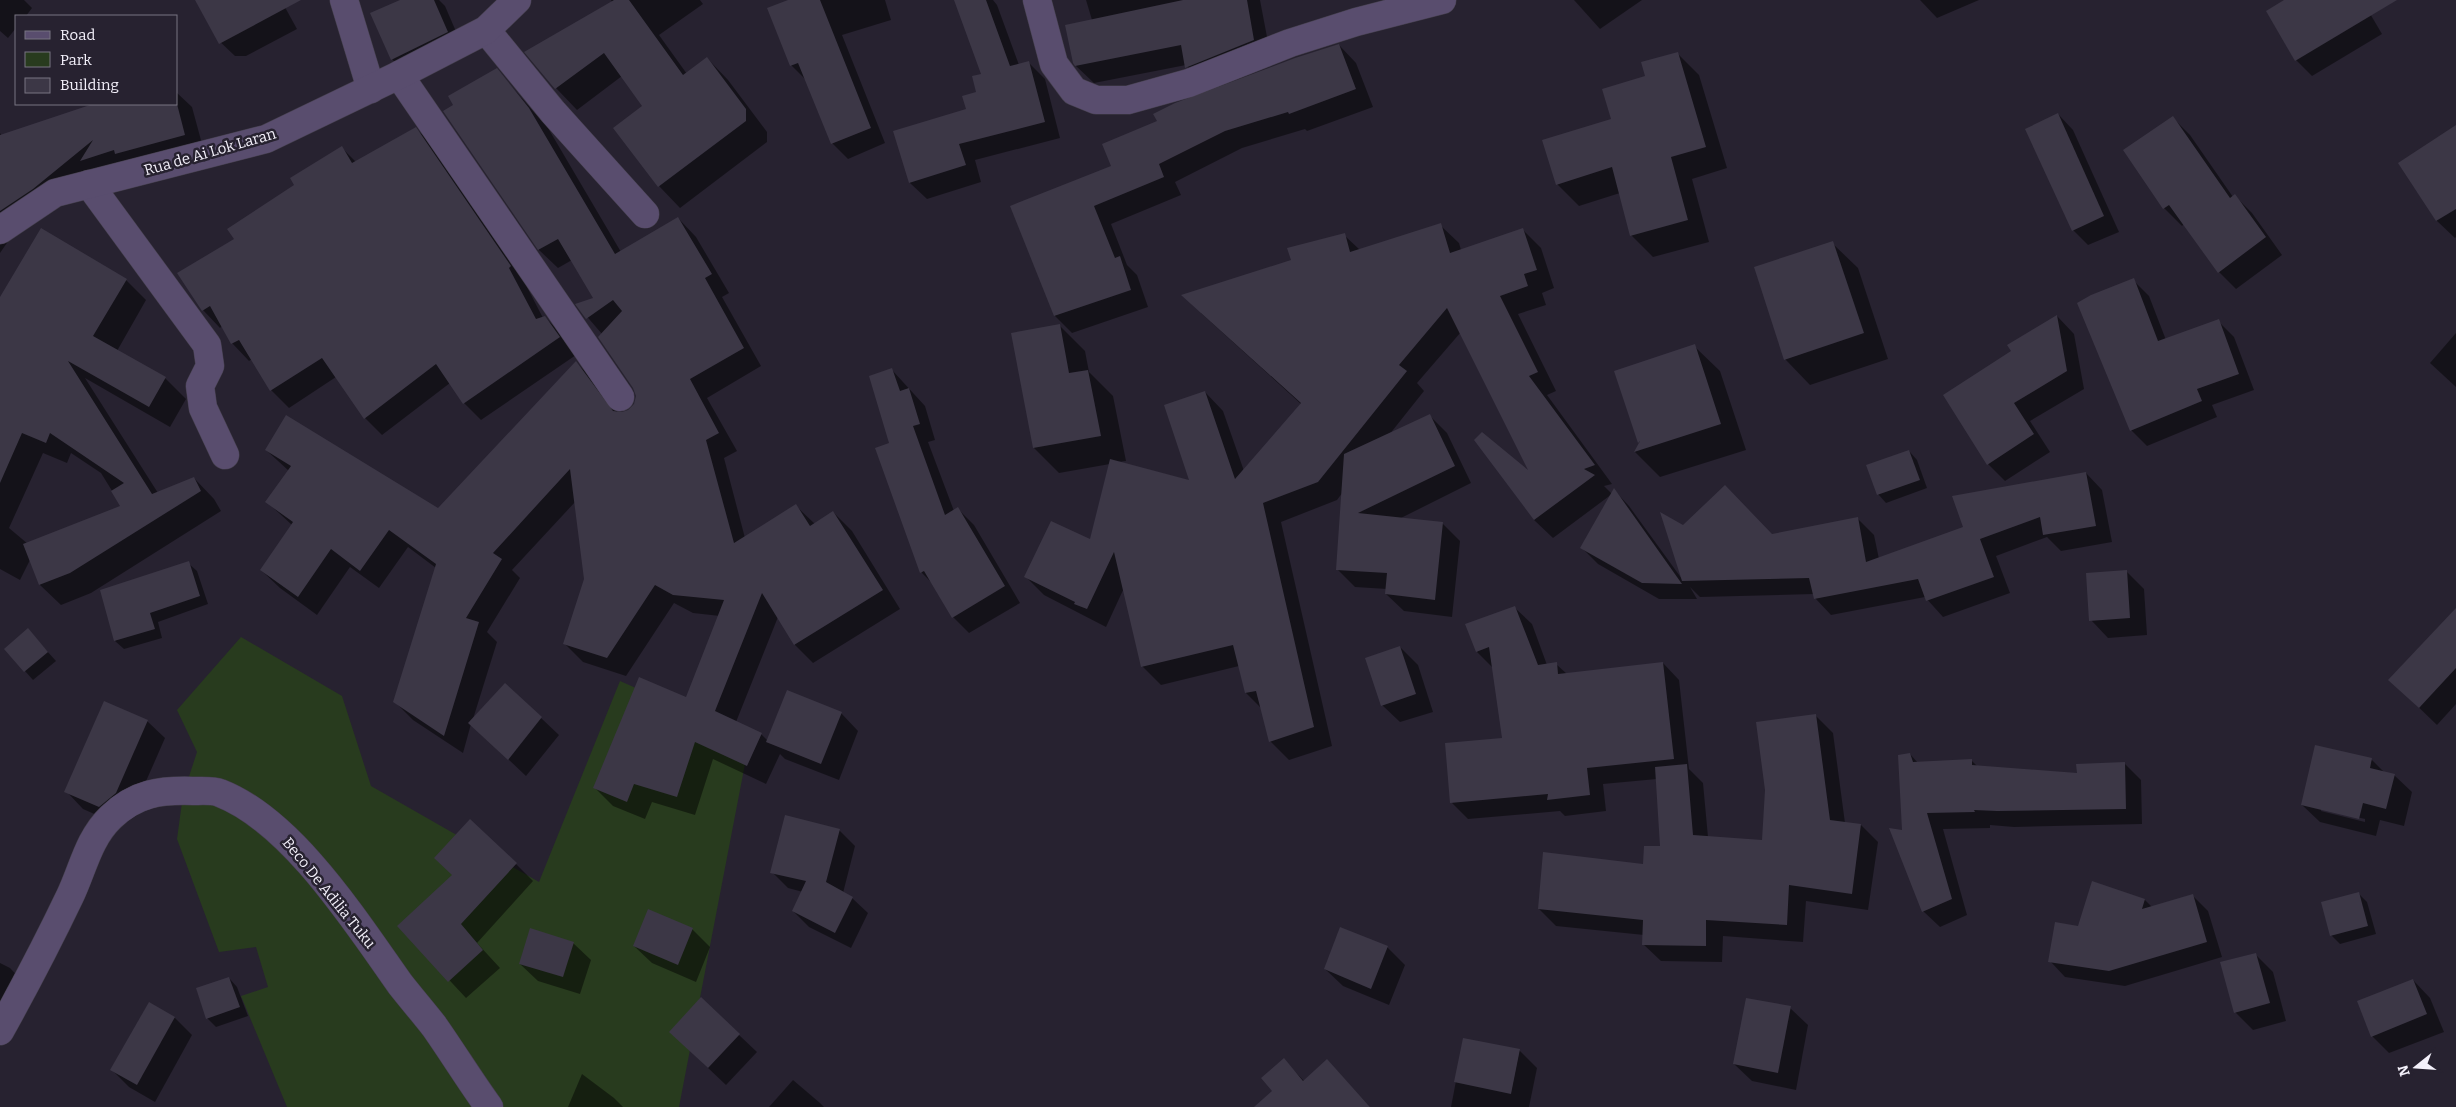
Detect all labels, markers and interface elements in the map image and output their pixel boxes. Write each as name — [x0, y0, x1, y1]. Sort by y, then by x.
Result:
legend — [15, 15, 178, 105]
text: Road — [60, 26, 95, 44]
text: Park — [60, 51, 92, 69]
text: Building — [60, 76, 119, 94]
street label: Rua de Ai Lok Laran — [142, 124, 279, 179]
street label: Beco De Adilia Tuku — [279, 834, 379, 952]
north arrow — [2391, 1042, 2441, 1092]
text: N — [2394, 1063, 2414, 1078]

